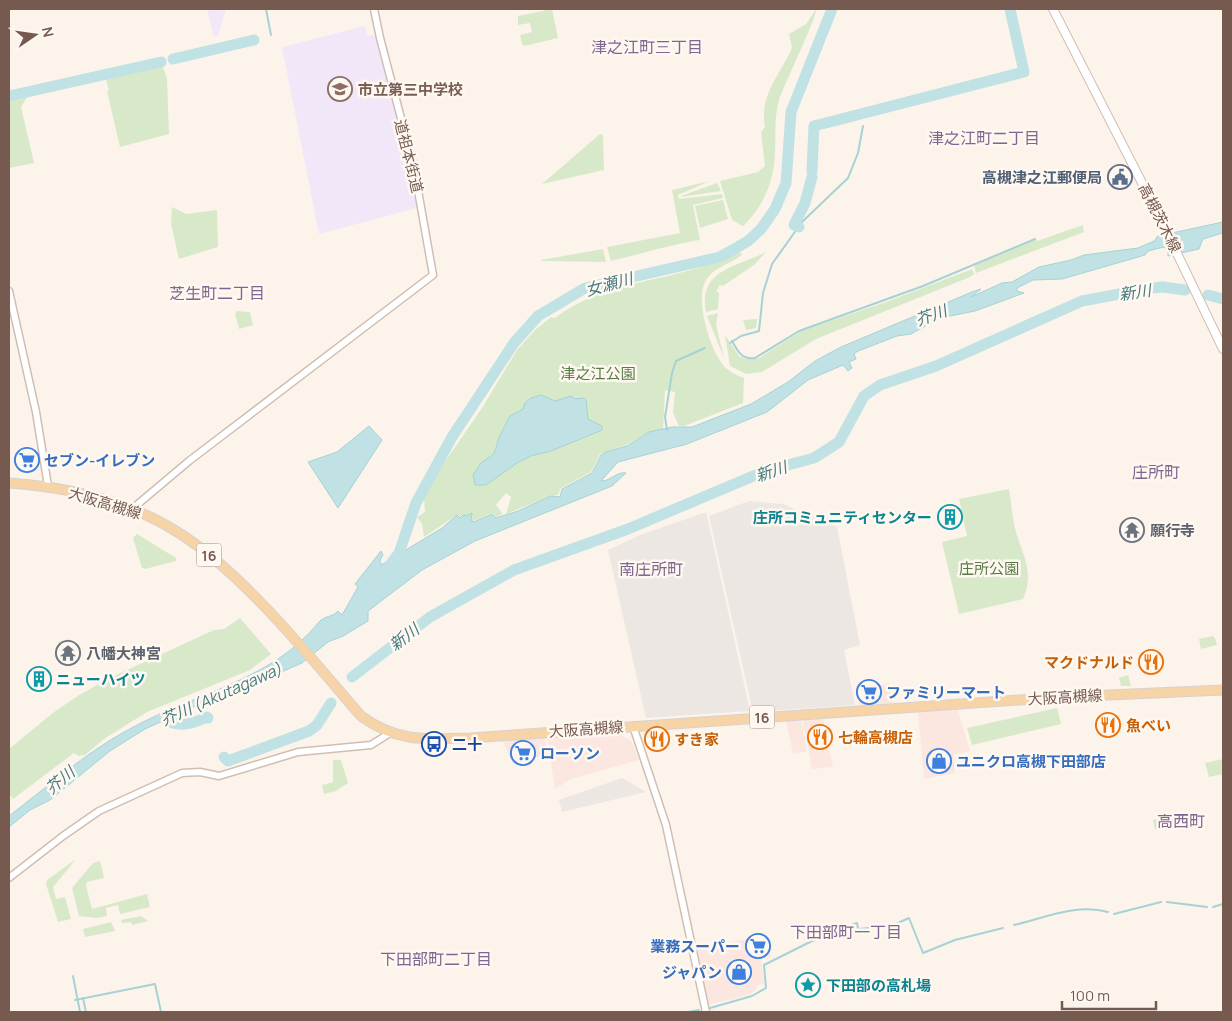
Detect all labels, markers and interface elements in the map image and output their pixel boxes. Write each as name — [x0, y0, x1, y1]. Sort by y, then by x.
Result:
north arrow — [10, 10, 60, 60]
text: N — [38, 25, 59, 39]
district label: 津之江町三丁目 — [591, 36, 703, 58]
school or university icon: 市立第三中学校 — [327, 76, 353, 102]
place label: 市立第三中学校 — [358, 79, 463, 100]
street label: 道祖本街道 — [390, 117, 428, 195]
district label: 津之江町二丁目 — [928, 127, 1040, 149]
public building icon: 高槻津之江郵便局 — [1107, 164, 1133, 190]
place label: 高槻津之江郵便局 — [982, 167, 1102, 188]
street label: 高槻茨木線 — [1134, 180, 1186, 256]
water label: 女瀬川 — [583, 267, 637, 301]
water label: 新川 — [1118, 279, 1154, 305]
district label: 芝生町二丁目 — [169, 282, 265, 304]
water label: 芥川 — [912, 299, 952, 331]
park label: 津之江公園 — [560, 363, 636, 384]
supermarket icon: セブン-イレブン — [14, 447, 40, 473]
place label: セブン-イレブン — [44, 450, 155, 471]
water label: 新川 — [752, 455, 792, 486]
district label: 庄所町 — [1132, 461, 1180, 483]
street label: 大阪高槻線 — [66, 482, 144, 524]
building icon: 庄所コミュニティセンター — [937, 504, 963, 530]
place label: 庄所コミュニティセンター — [753, 507, 932, 528]
temple icon: 願行寺 — [1119, 517, 1145, 543]
place label: 願行寺 — [1150, 520, 1195, 541]
road number: 16 — [196, 544, 222, 566]
district label: 南庄所町 — [619, 558, 683, 580]
park label: 庄所公園 — [959, 558, 1019, 579]
water label: 新川 — [385, 617, 425, 656]
temple icon: 八幡大神宮 — [55, 640, 81, 666]
place label: 八幡大神宮 — [86, 643, 161, 664]
restaurant icon: マクドナルド — [1138, 649, 1164, 675]
place label: マクドナルド — [1044, 652, 1134, 673]
water label: 芥川 (Akutagawa) — [157, 657, 285, 731]
building icon: ニューハイツ — [26, 666, 52, 692]
place label: ニューハイツ — [56, 669, 145, 690]
supermarket icon: ファミリーマート — [856, 679, 882, 705]
place label: ファミリーマート — [886, 682, 1006, 703]
street label: 大阪高槻線 — [1027, 685, 1103, 709]
road number: 16 — [750, 706, 774, 729]
restaurant icon: 魚べい — [1095, 712, 1121, 738]
place label: 魚べい — [1126, 715, 1171, 736]
street label: 大阪高槻線 — [548, 716, 624, 742]
restaurant icon: 七輪高槻店 — [807, 724, 833, 750]
restaurant icon: すき家 — [644, 726, 670, 752]
place label: 七輪高槻店 — [838, 727, 913, 748]
place label: すき家 — [674, 729, 719, 750]
bus stop icon: 二十 — [421, 731, 447, 757]
place label: 二十 — [452, 734, 482, 755]
supermarket icon: ローソン — [510, 740, 536, 766]
place label: ローソン — [540, 743, 600, 764]
shop icon: ユニクロ高槻下田部店 — [926, 748, 952, 774]
place label: ユニクロ高槻下田部店 — [956, 751, 1106, 772]
water label: 芥川 — [41, 760, 81, 799]
district label: 高西町 — [1157, 810, 1205, 832]
district label: 下田部町一丁目 — [790, 921, 902, 943]
supermarket icon: 業務スーパー — [745, 933, 771, 959]
place label: 業務スーパー — [650, 936, 740, 957]
district label: 下田部町二丁目 — [380, 948, 492, 970]
shop icon: ジャパン — [726, 959, 752, 985]
place label: ジャパン — [662, 962, 722, 983]
place icon: 下田部の高札場 — [795, 972, 821, 998]
place label: 下田部の高札場 — [826, 975, 931, 996]
scale bar — [1062, 978, 1156, 1010]
text: 100 m — [1070, 985, 1110, 1006]

